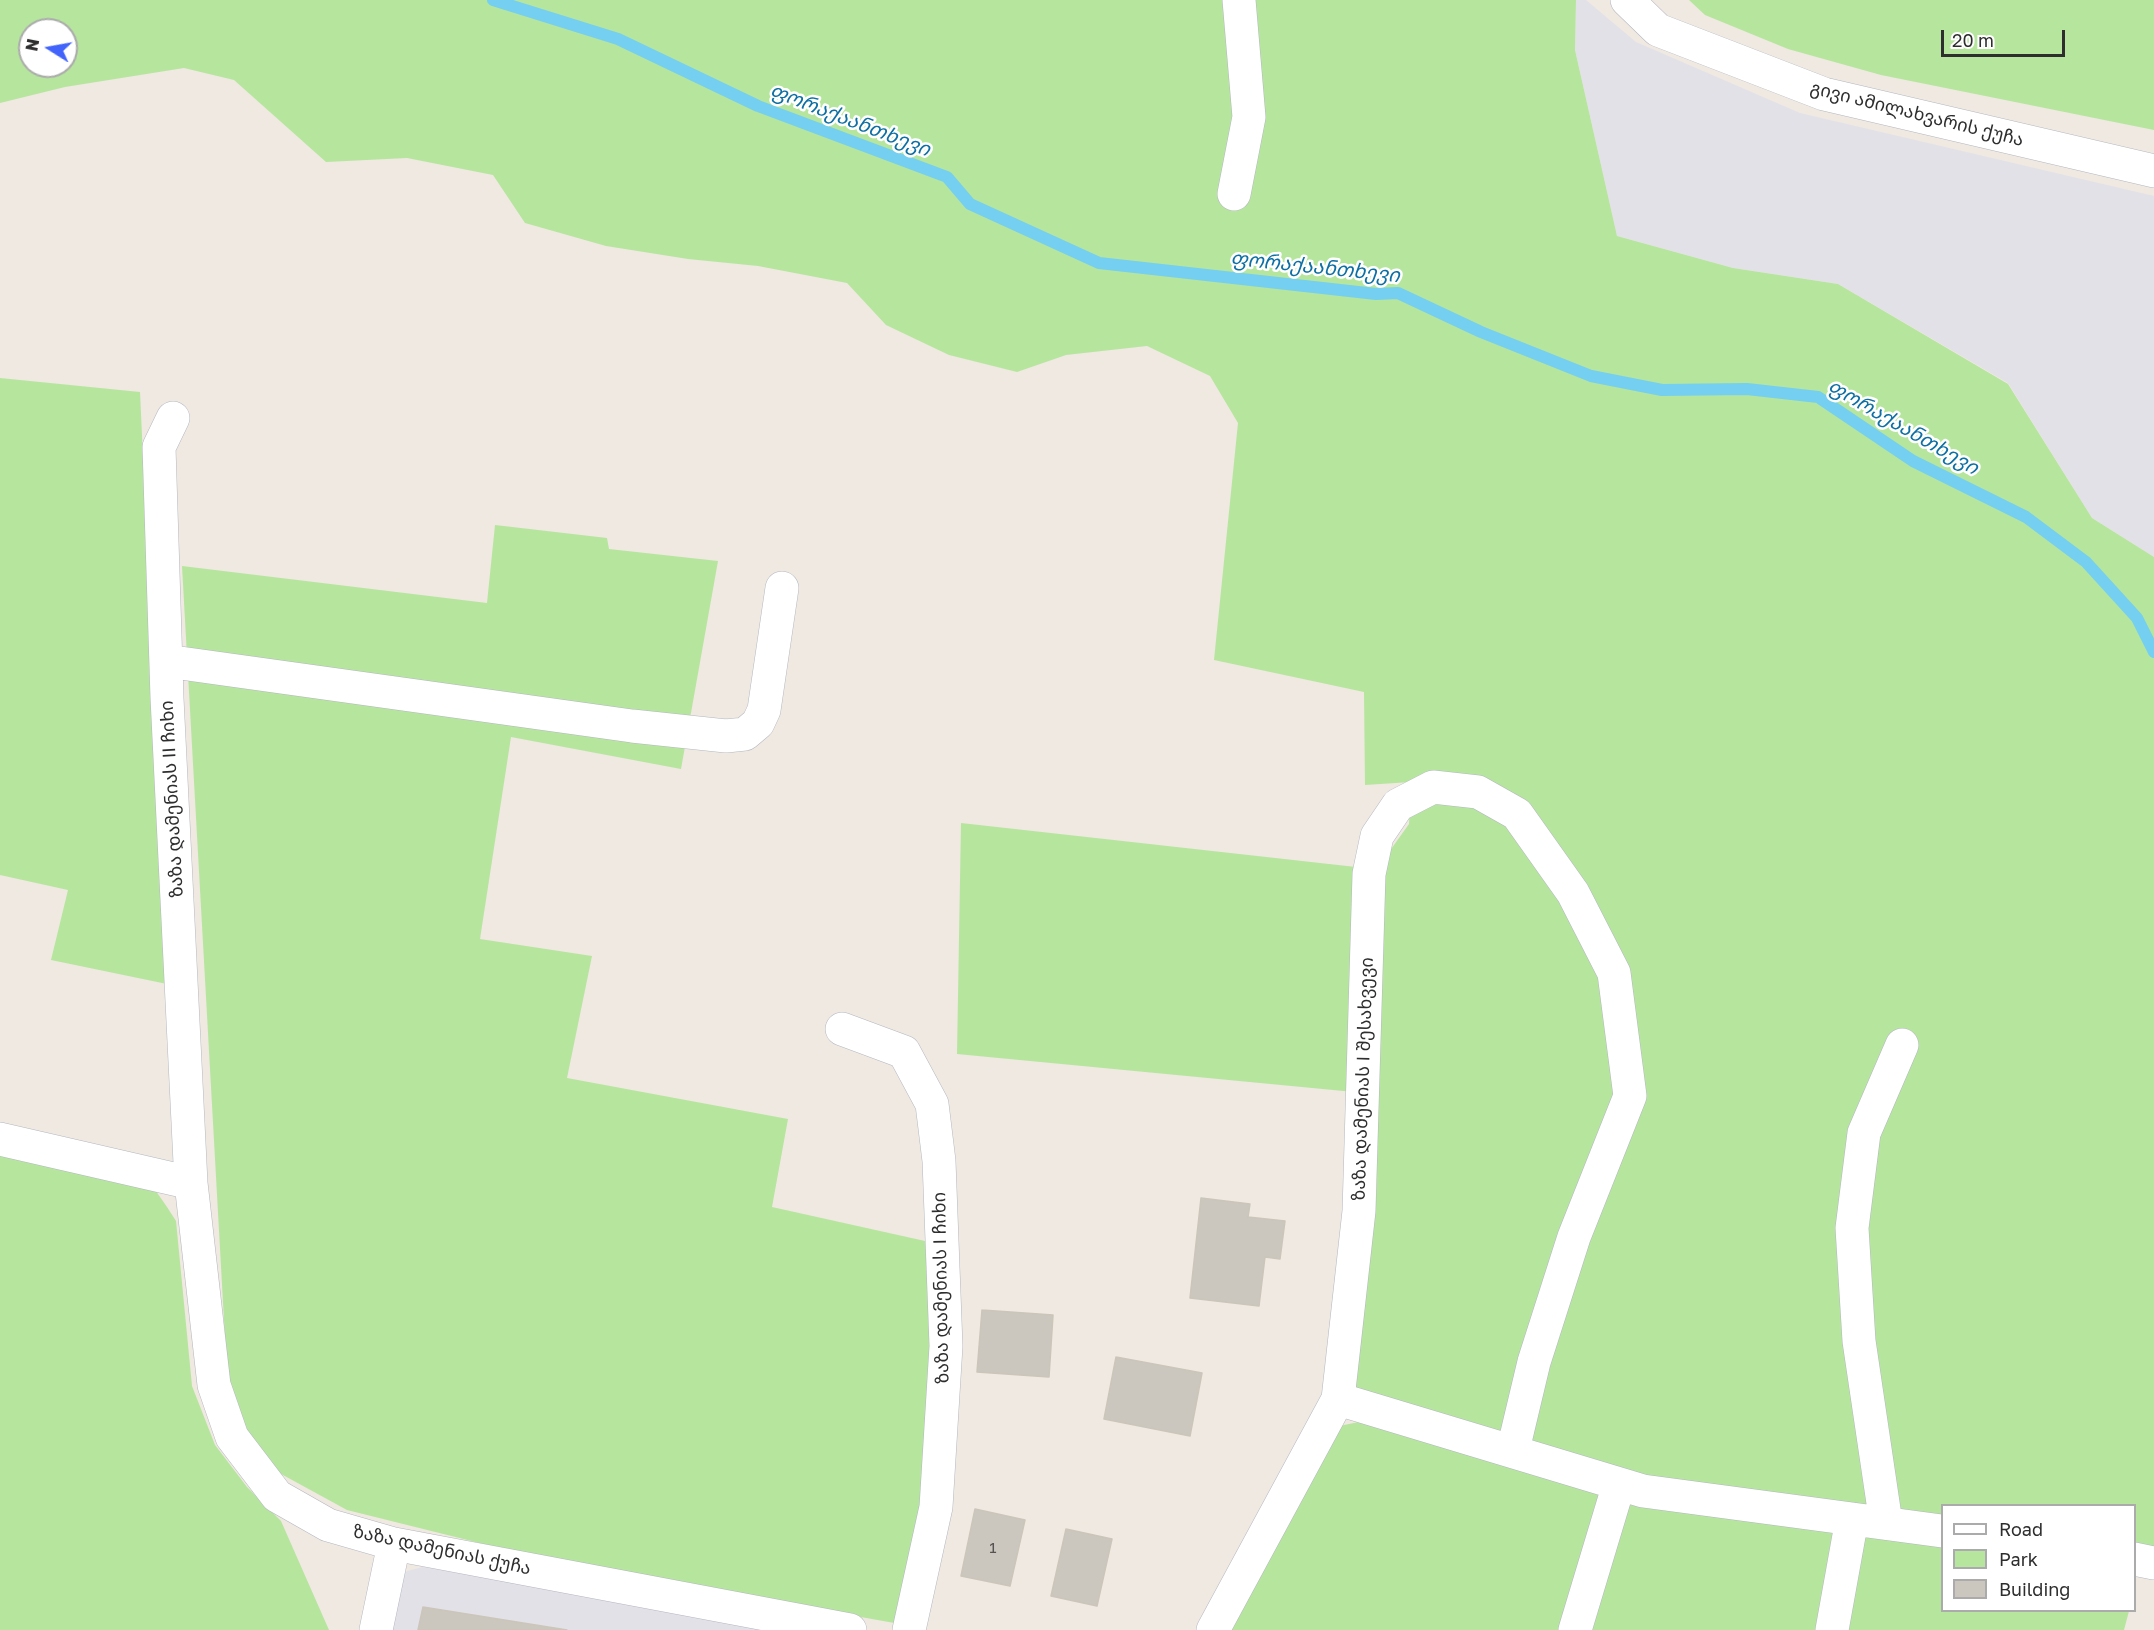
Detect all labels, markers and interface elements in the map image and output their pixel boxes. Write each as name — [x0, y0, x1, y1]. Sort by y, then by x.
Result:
north arrow — [18, 18, 78, 78]
scale bar — [1944, 18, 2068, 56]
text: 20 m — [1952, 29, 1994, 51]
text: N — [21, 37, 43, 53]
street label: გივი ამილახვარის ქუჩა — [1808, 77, 2026, 151]
water label: ფორაქაანთხევი — [766, 78, 934, 162]
water label: ფორაქაანთხევი — [1229, 246, 1401, 288]
water label: ფორაქაანთხევი — [1823, 374, 1983, 480]
street label: ზაზა დამენიას II ჩიხი — [156, 700, 188, 898]
street label: ზაზა დამენიას I შესახვევი — [1348, 957, 1378, 1201]
street label: ზაზა დამენიას I ჩიხი — [929, 1192, 953, 1384]
legend — [1941, 1504, 2136, 1612]
text: Road — [1999, 1518, 2043, 1540]
street label: ზაზა დამენიას ქუჩა — [351, 1521, 533, 1579]
house number: 1 — [989, 1539, 997, 1557]
text: Park — [1999, 1548, 2038, 1570]
text: Building — [1999, 1578, 2070, 1600]

